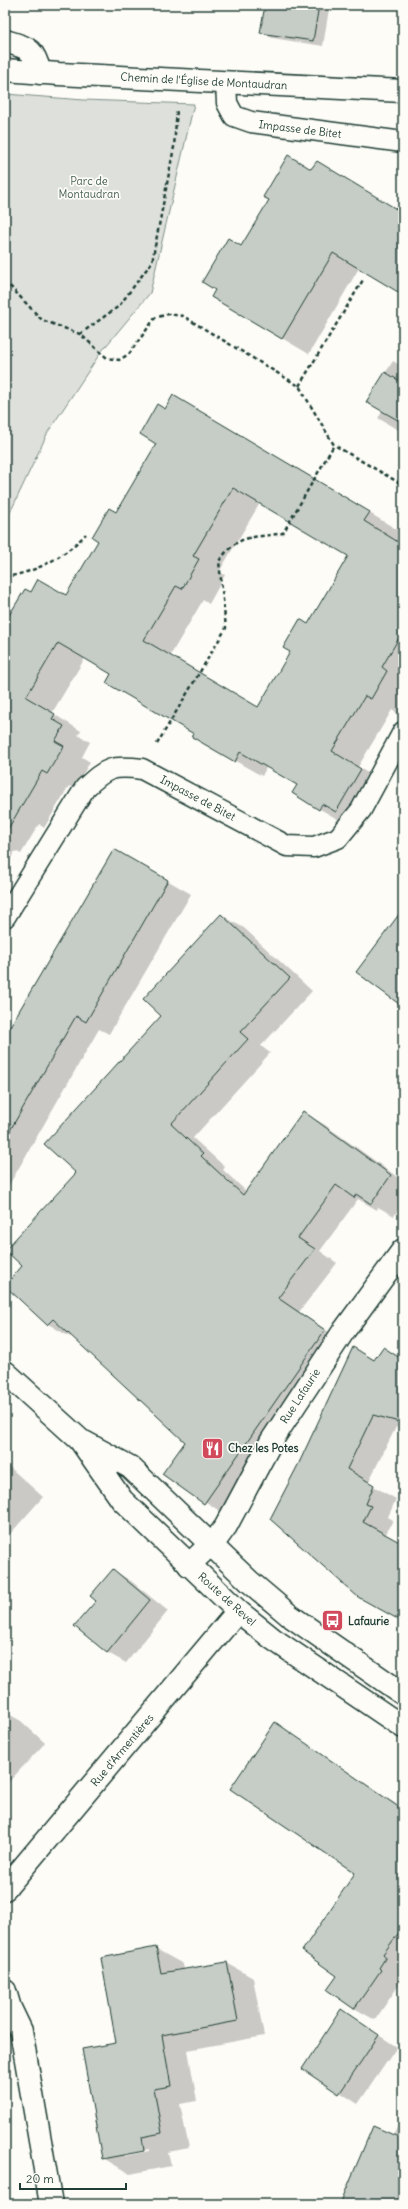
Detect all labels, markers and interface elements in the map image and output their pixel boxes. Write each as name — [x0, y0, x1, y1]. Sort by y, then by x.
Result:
street label: Chemin de l'Église de Montaudran — [120, 69, 288, 92]
street label: Impasse de Bitet — [258, 117, 342, 141]
park label: Parc de Montaudran — [58, 174, 120, 201]
street label: Impasse de Bitet — [158, 772, 238, 824]
street label: Rue Lafaurie — [277, 1366, 323, 1426]
restaurant icon: Chez les Potes — [199, 1435, 225, 1461]
place label: Chez les Potes — [228, 1441, 298, 1455]
street label: Route de Revel — [195, 1569, 259, 1629]
bus stop icon: Lafaurie — [319, 1608, 345, 1634]
place label: Lafaurie — [348, 1614, 389, 1628]
street label: Rue d'Armentières — [88, 1711, 156, 1789]
scale bar — [20, 2165, 126, 2191]
text: 20 m — [26, 2171, 54, 2186]

